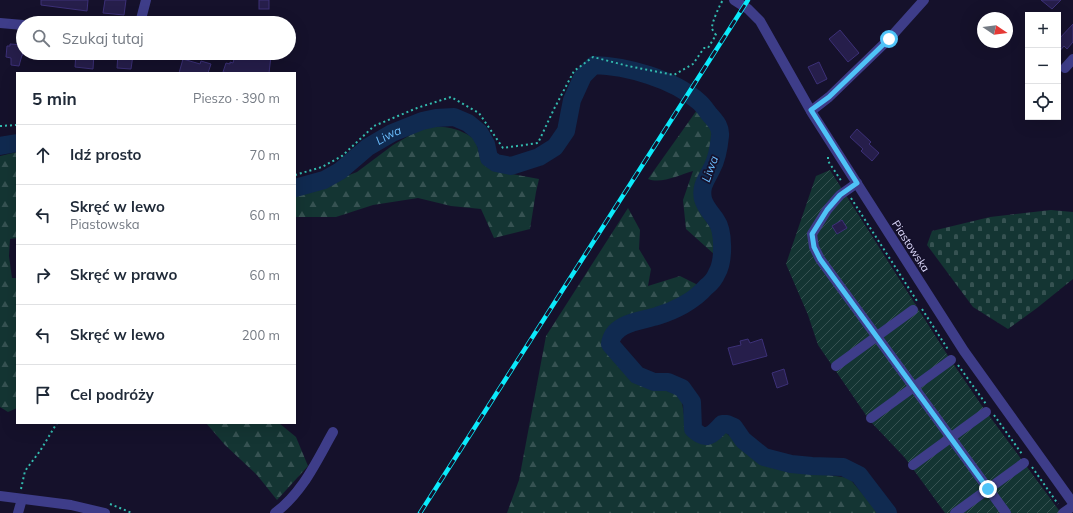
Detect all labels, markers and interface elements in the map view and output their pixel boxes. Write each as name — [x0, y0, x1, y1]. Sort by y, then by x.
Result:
north arrow — [977, 12, 1013, 48]
map controls — [1025, 12, 1061, 120]
button: + — [1025, 12, 1061, 48]
search box — [16, 16, 296, 60]
icon: search — [30, 27, 52, 49]
text: Szukaj tutaj — [62, 29, 144, 48]
route start — [880, 30, 898, 48]
button: − — [1025, 48, 1061, 84]
button: locate — [1025, 84, 1061, 120]
text: 5 min — [32, 88, 77, 109]
text: Pieszo · 390 m — [193, 90, 280, 106]
water label: Liwa — [373, 122, 403, 148]
icon: ahead — [32, 144, 54, 166]
text: Idź prosto — [70, 145, 141, 164]
text: 70 m — [250, 147, 280, 163]
water label: Liwa — [698, 154, 721, 184]
text: Skręć w lewo — [70, 197, 165, 216]
icon: left — [32, 204, 54, 226]
text: 60 m — [250, 207, 280, 223]
text: Piastowska — [70, 216, 140, 232]
street label: Piastowska — [889, 217, 933, 275]
icon: right — [32, 264, 54, 286]
text: Skręć w prawo — [70, 265, 177, 284]
text: 60 m — [250, 267, 280, 283]
icon: left — [32, 324, 54, 346]
text: Skręć w lewo — [70, 325, 165, 344]
text: 200 m — [242, 327, 280, 343]
icon: arrive — [32, 384, 54, 406]
text: Cel podróży — [70, 385, 154, 404]
route end — [979, 480, 997, 498]

